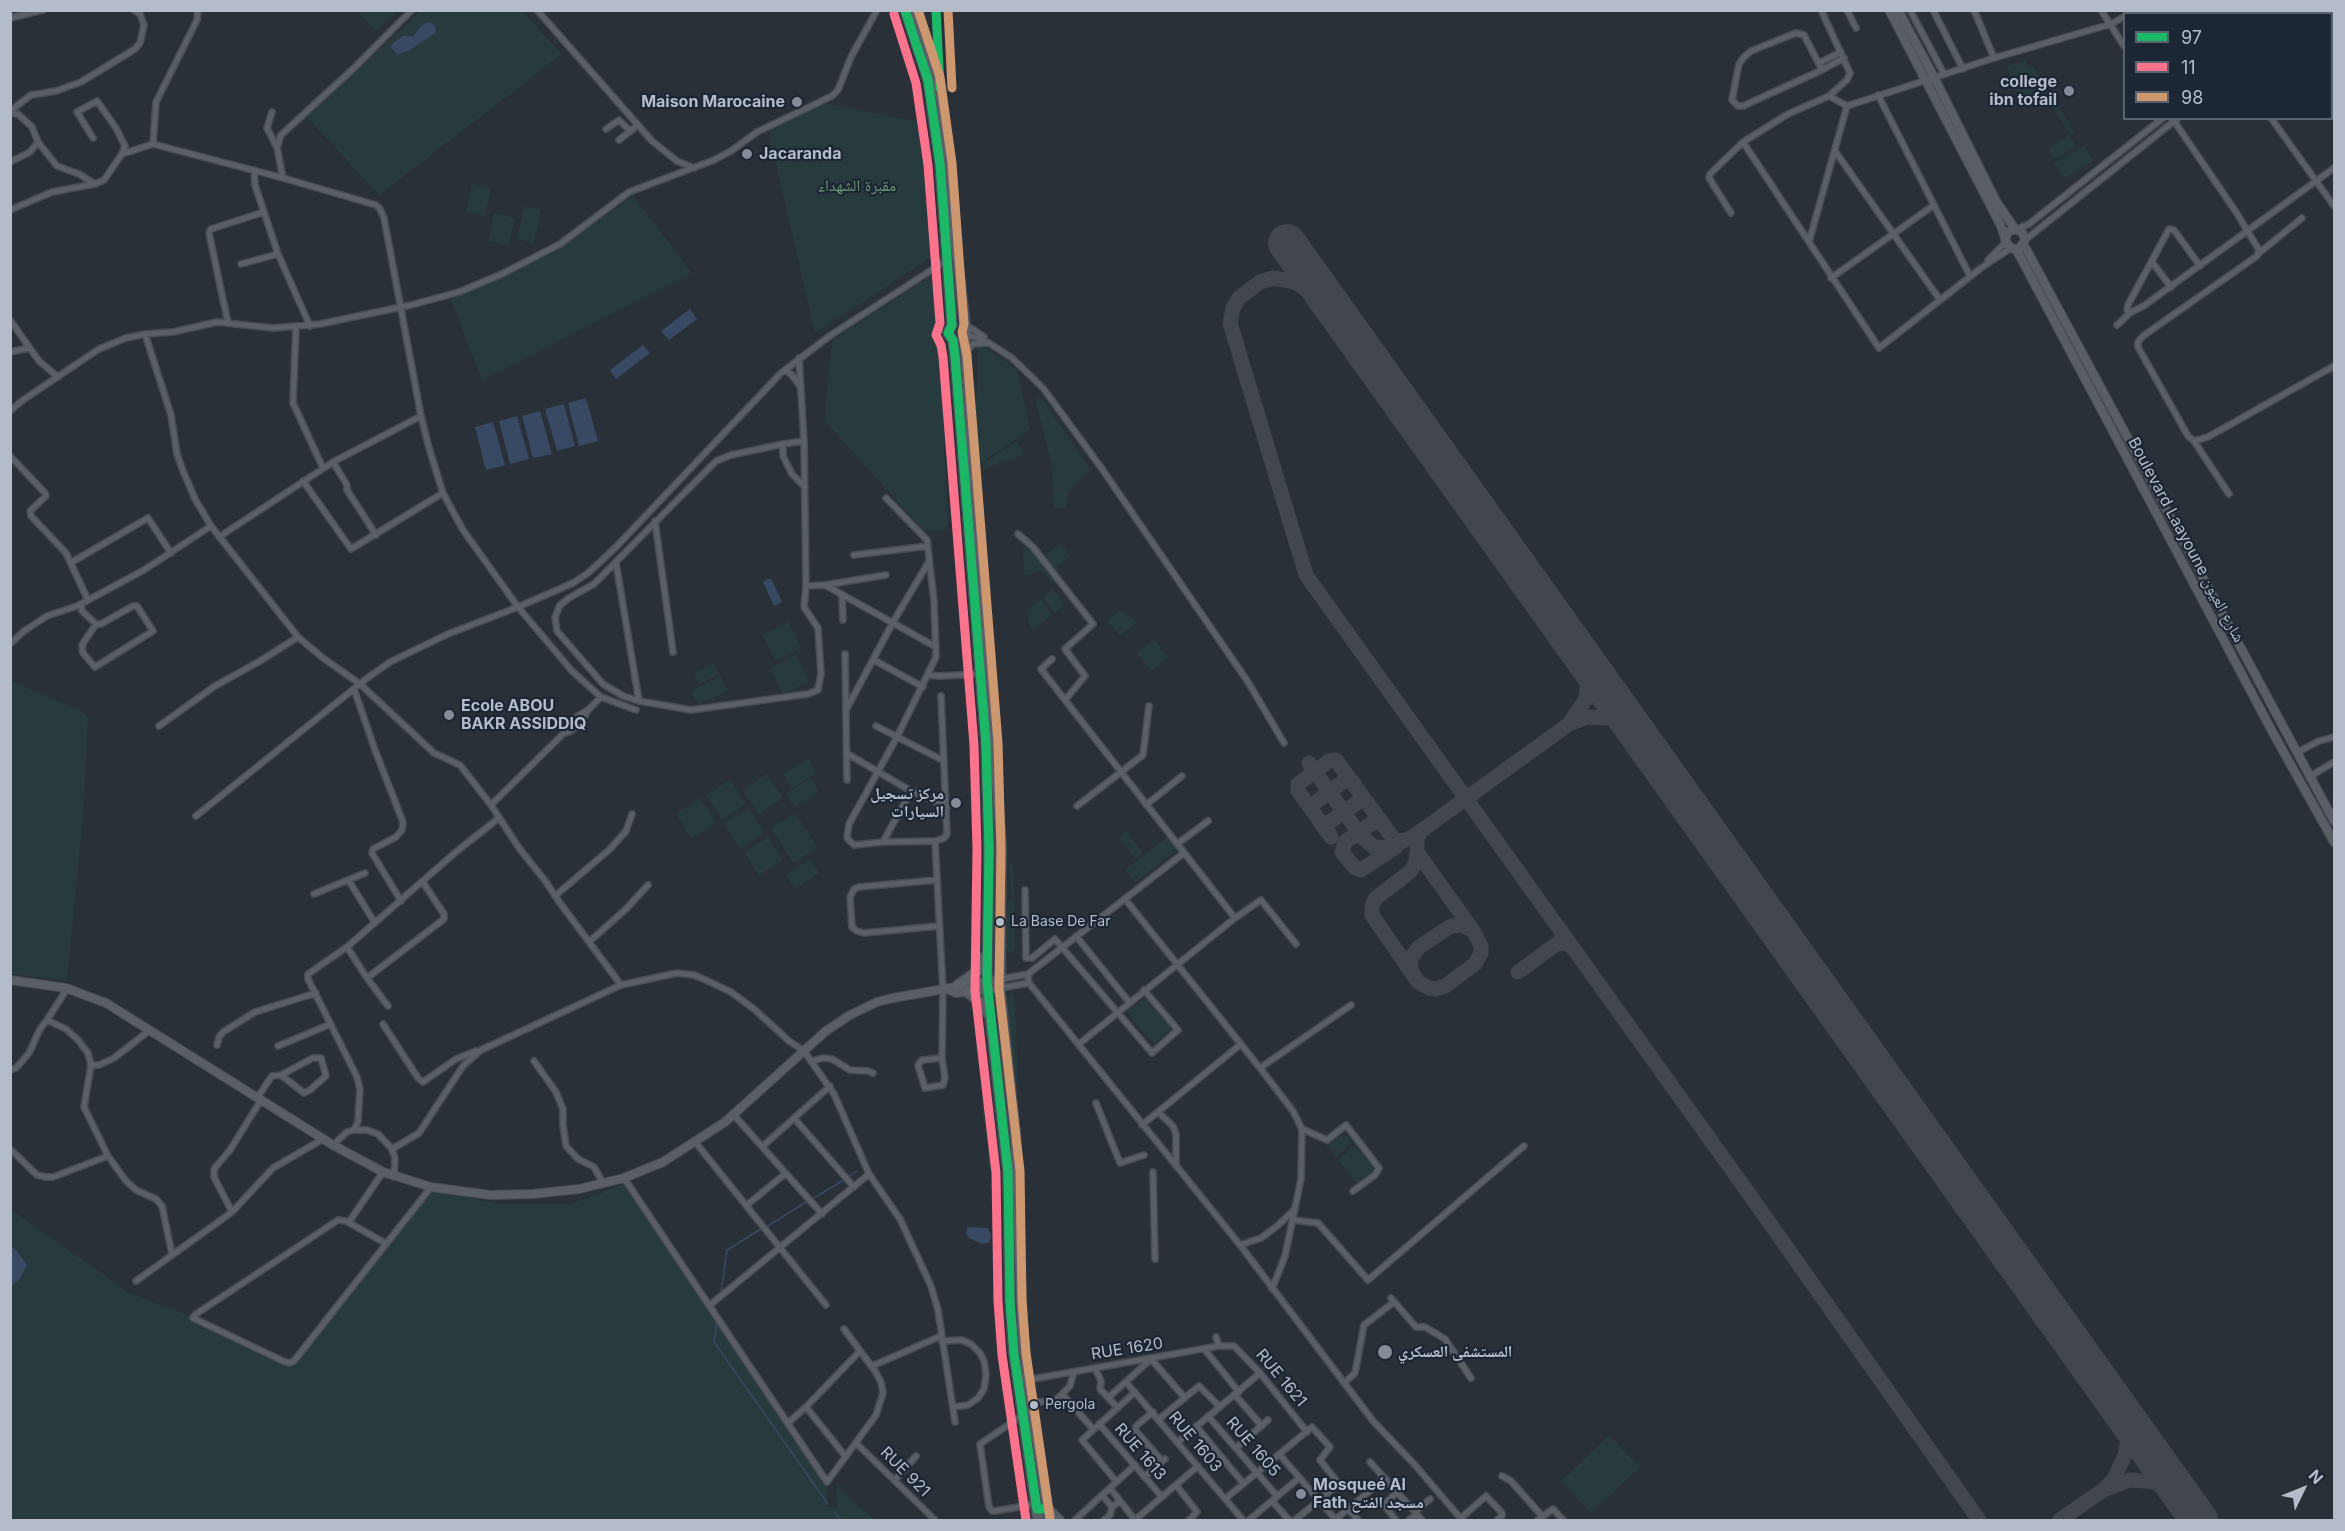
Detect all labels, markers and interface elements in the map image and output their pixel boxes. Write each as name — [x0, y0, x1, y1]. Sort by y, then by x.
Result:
legend — [2123, 12, 2333, 120]
text: 97 — [2181, 27, 2202, 48]
text: 11 — [2181, 57, 2196, 78]
place label: college ibn tofail — [1989, 72, 2057, 110]
marker: college ibn tofail — [2062, 84, 2076, 98]
text: 98 — [2181, 87, 2203, 108]
place label: Maison Marocaine — [641, 92, 785, 112]
marker: Maison Marocaine — [790, 95, 804, 109]
place label: Jacaranda — [759, 144, 841, 164]
marker: Jacaranda — [740, 147, 754, 161]
park label: مقبرة الشهداء — [818, 176, 896, 196]
street label: Boulevard Laayoune شارع العيون — [2124, 434, 2248, 646]
place label: Ecole ABOU BAKR ASSIDDIQ — [461, 696, 587, 734]
marker: Ecole ABOU BAKR ASSIDDIQ — [442, 708, 456, 722]
place label: مركز تسجيل السيارات — [870, 784, 944, 822]
marker: مركز تسجيل السيارات — [949, 796, 963, 810]
place label: La Base De Far — [1011, 914, 1110, 930]
marker: La Base De Far — [994, 916, 1006, 928]
street label: RUE 1620 — [1090, 1334, 1164, 1364]
place label: المستشفى العسكري — [1398, 1342, 1512, 1362]
marker: المستشفى العسكري — [1376, 1343, 1394, 1361]
street label: RUE 1621 — [1251, 1345, 1311, 1411]
place label: Pergola — [1045, 1397, 1095, 1413]
marker: Pergola — [1028, 1399, 1040, 1411]
street label: RUE 1603 — [1164, 1408, 1226, 1476]
street label: RUE 1605 — [1222, 1413, 1284, 1481]
street label: RUE 1613 — [1110, 1420, 1170, 1484]
street label: RUE 921 — [876, 1443, 934, 1501]
north arrow — [2273, 1459, 2333, 1519]
text: N — [2305, 1465, 2328, 1488]
place label: Mosqueé Al Fath مسجد الفتح — [1313, 1475, 1424, 1513]
marker: Mosqueé Al Fath مسجد الفتح — [1294, 1487, 1308, 1501]

